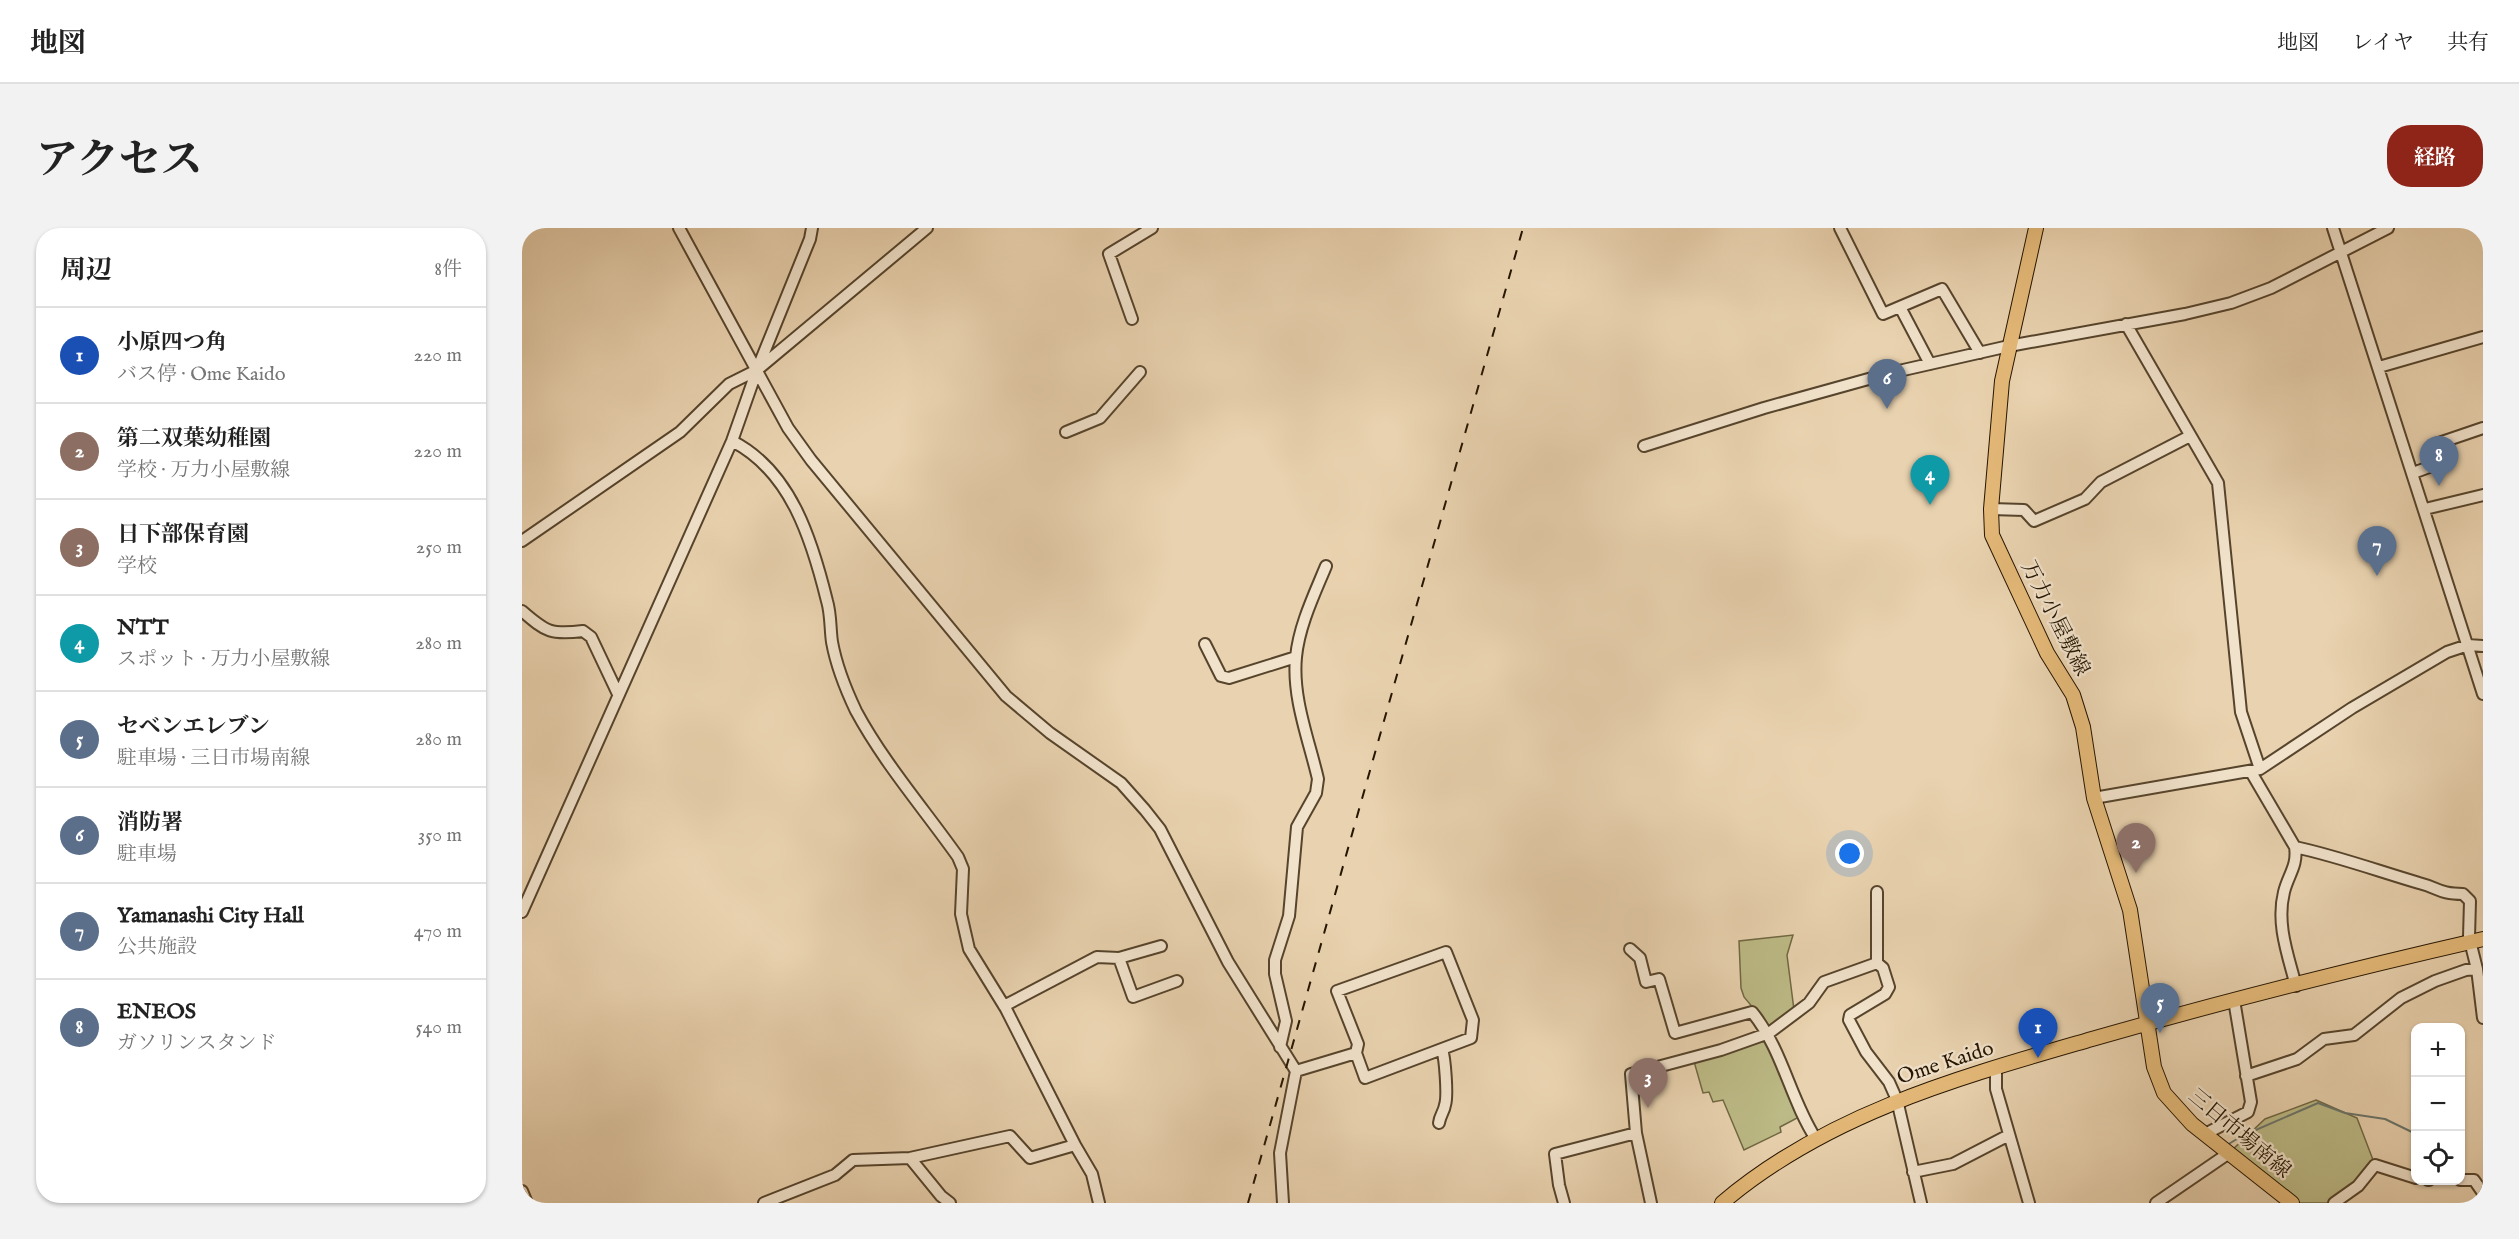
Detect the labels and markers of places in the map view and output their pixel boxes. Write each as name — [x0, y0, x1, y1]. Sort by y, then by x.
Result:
pin: 6 — [1868, 360, 1906, 409]
pin: 8 — [2420, 436, 2458, 486]
pin: 4 — [1910, 456, 1950, 505]
pin: 7 — [2358, 526, 2396, 576]
pin: 2 — [2116, 824, 2156, 873]
pin: 5 — [2140, 984, 2180, 1033]
pin: 1 — [2018, 1008, 2058, 1058]
pin: 3 — [1628, 1058, 1668, 1108]

